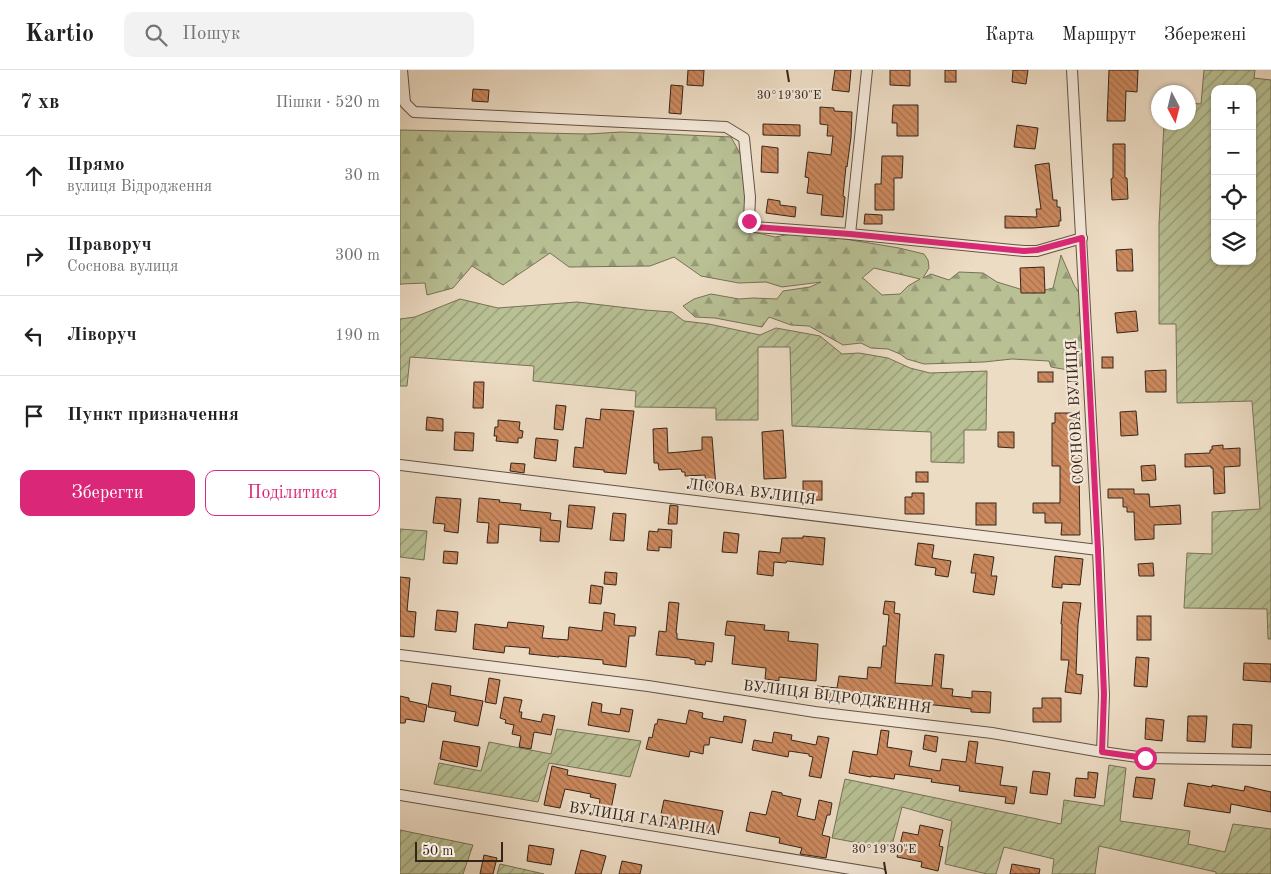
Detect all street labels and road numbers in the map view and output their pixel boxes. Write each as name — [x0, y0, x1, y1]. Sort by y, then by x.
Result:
street label: СОСНОВА ВУЛИЦЯ — [1065, 339, 1087, 485]
street label: ЛІСОВА ВУЛИЦЯ — [685, 478, 817, 508]
street label: ВУЛИЦЯ ВІДРОДЖЕННЯ — [742, 679, 932, 717]
street label: ВУЛИЦЯ ГАГАРІНА — [568, 801, 719, 839]

